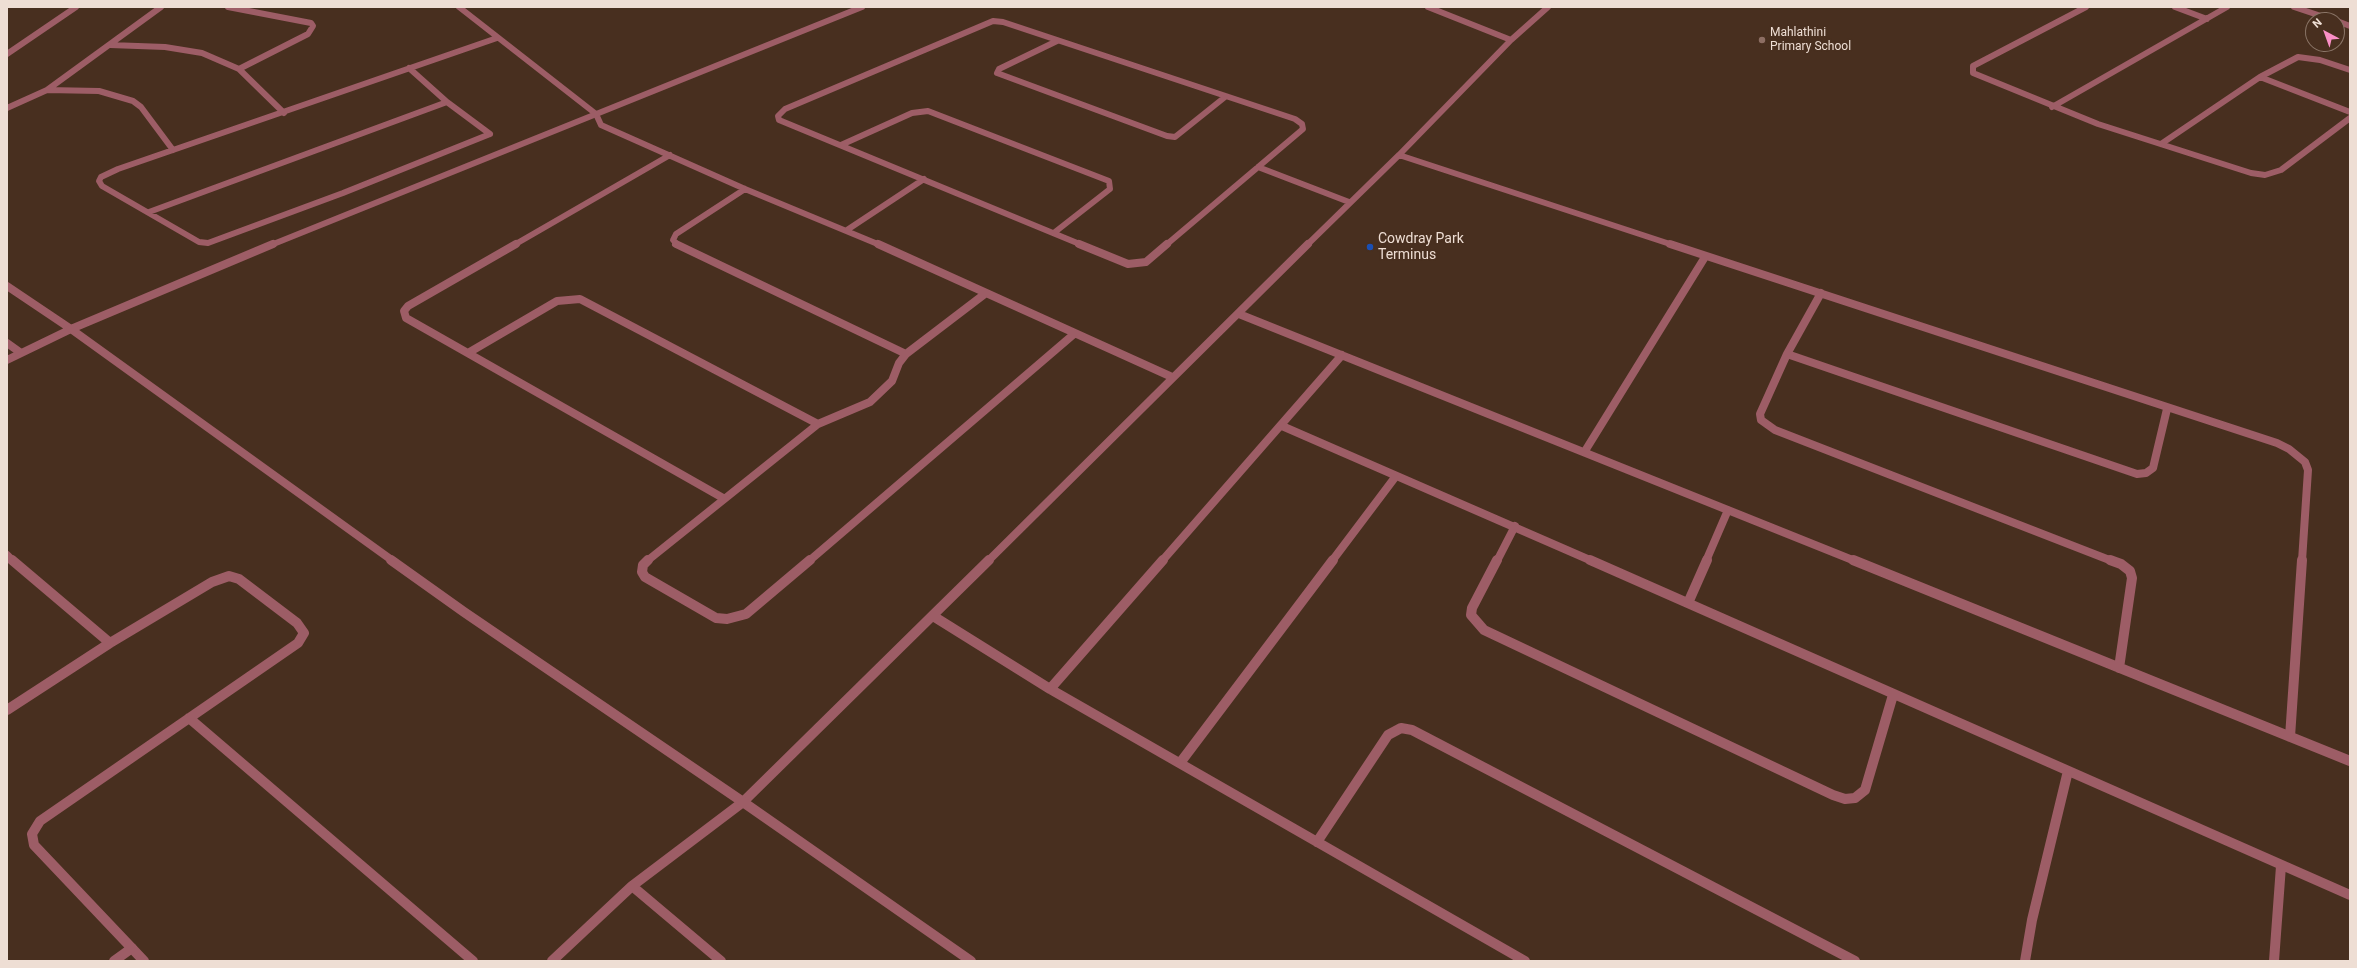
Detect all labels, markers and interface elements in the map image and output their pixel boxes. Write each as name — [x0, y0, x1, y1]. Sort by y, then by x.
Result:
north arrow — [2305, 12, 2345, 52]
text: N — [2310, 16, 2325, 31]
place label: Mahlathini Primary School — [1770, 26, 1851, 54]
marker: Mahlathini Primary School — [1757, 35, 1767, 45]
place label: Cowdray Park Terminus — [1378, 231, 1464, 264]
marker: Cowdray Park Terminus — [1365, 242, 1375, 252]

